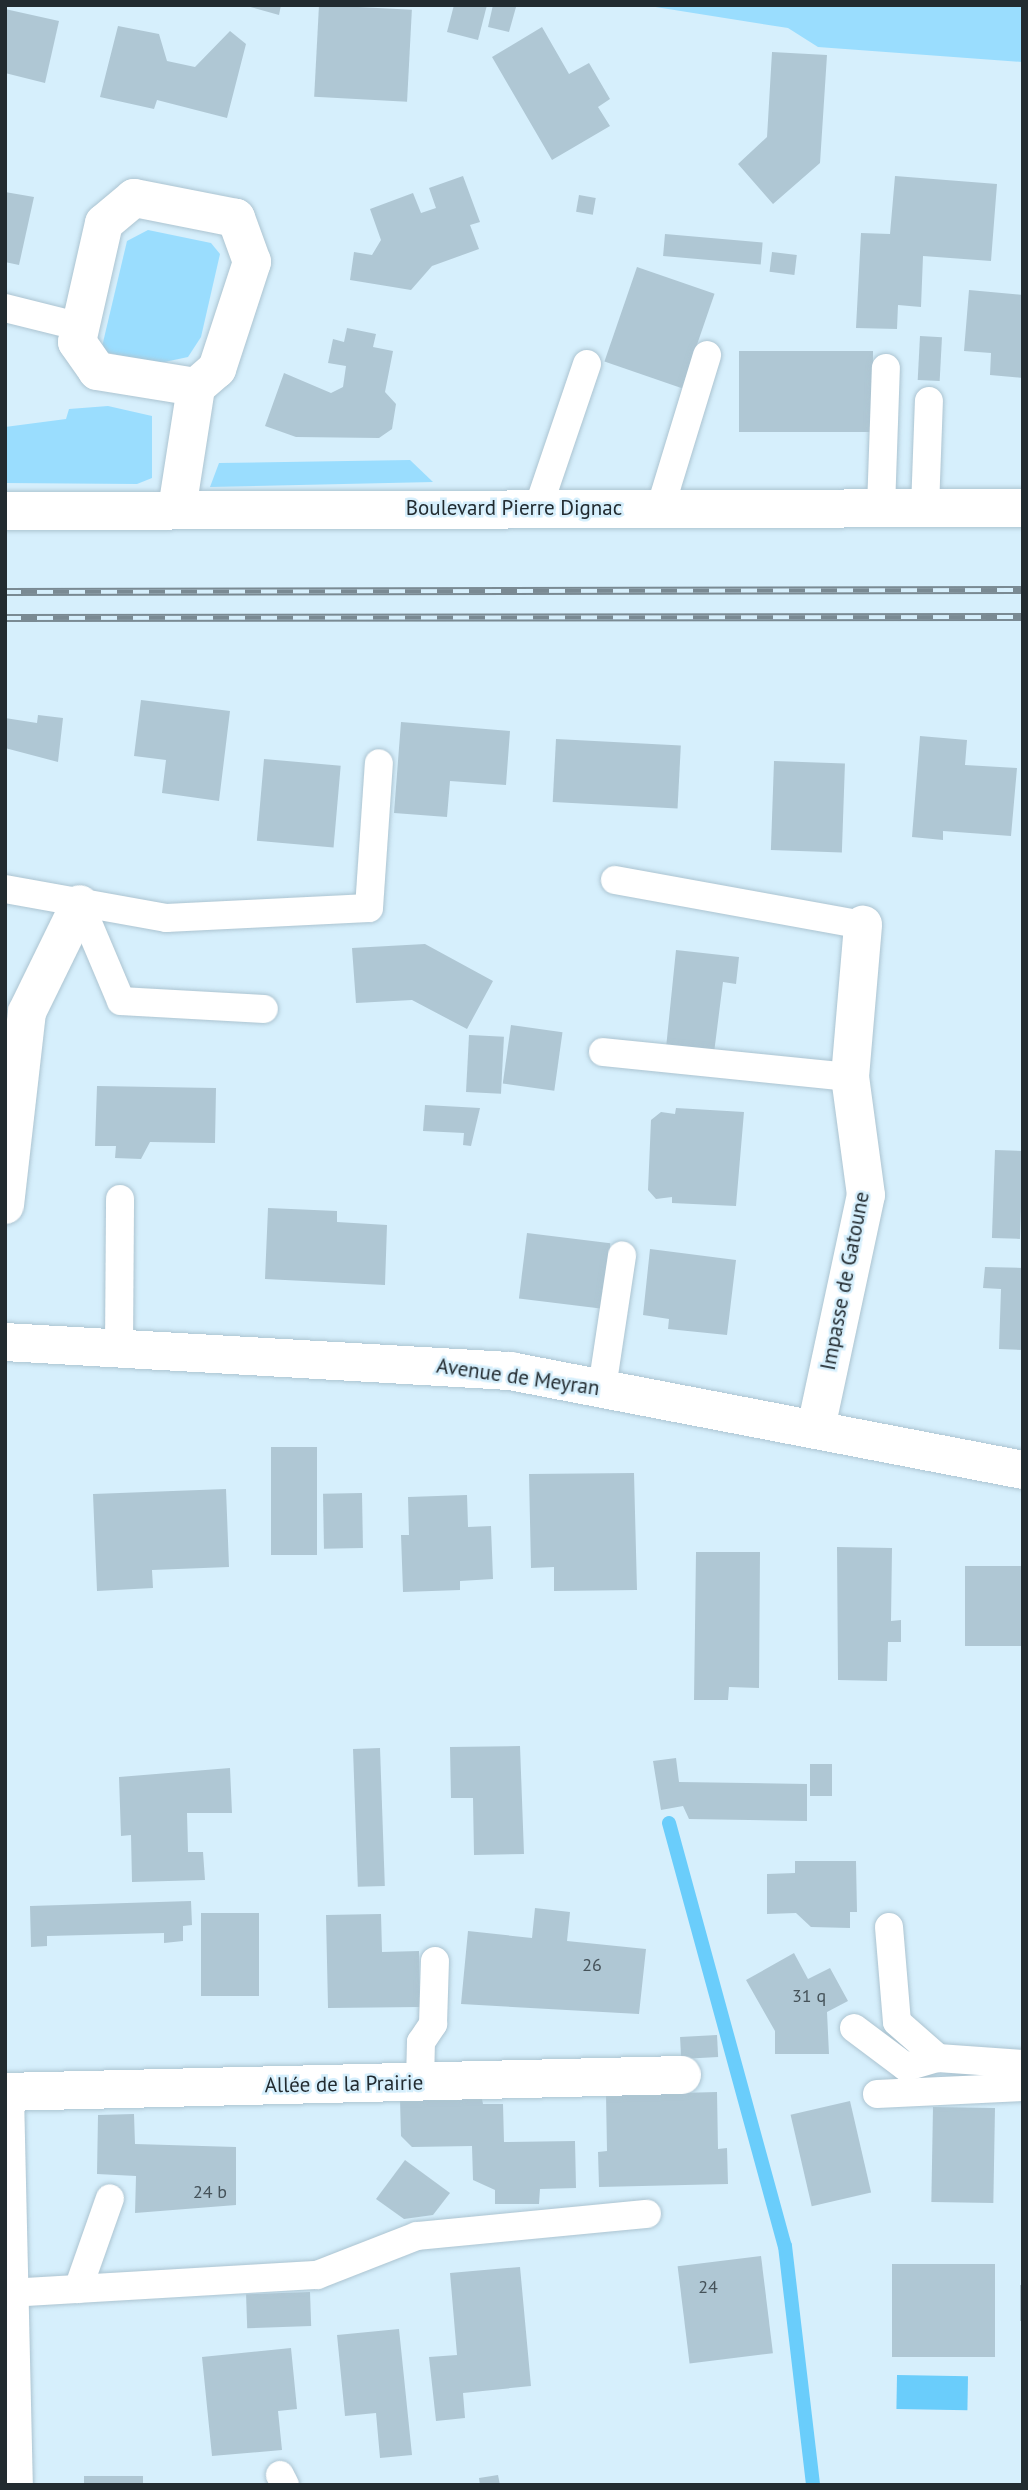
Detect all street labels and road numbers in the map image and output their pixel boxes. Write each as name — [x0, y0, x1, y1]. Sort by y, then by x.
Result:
street label: Boulevard Pierre Dignac — [406, 495, 622, 521]
street label: Impasse de Gatoune — [815, 1190, 875, 1372]
street label: Avenue de Meyran — [435, 1353, 601, 1401]
street label: Allée de la Prairie — [264, 2070, 424, 2098]

